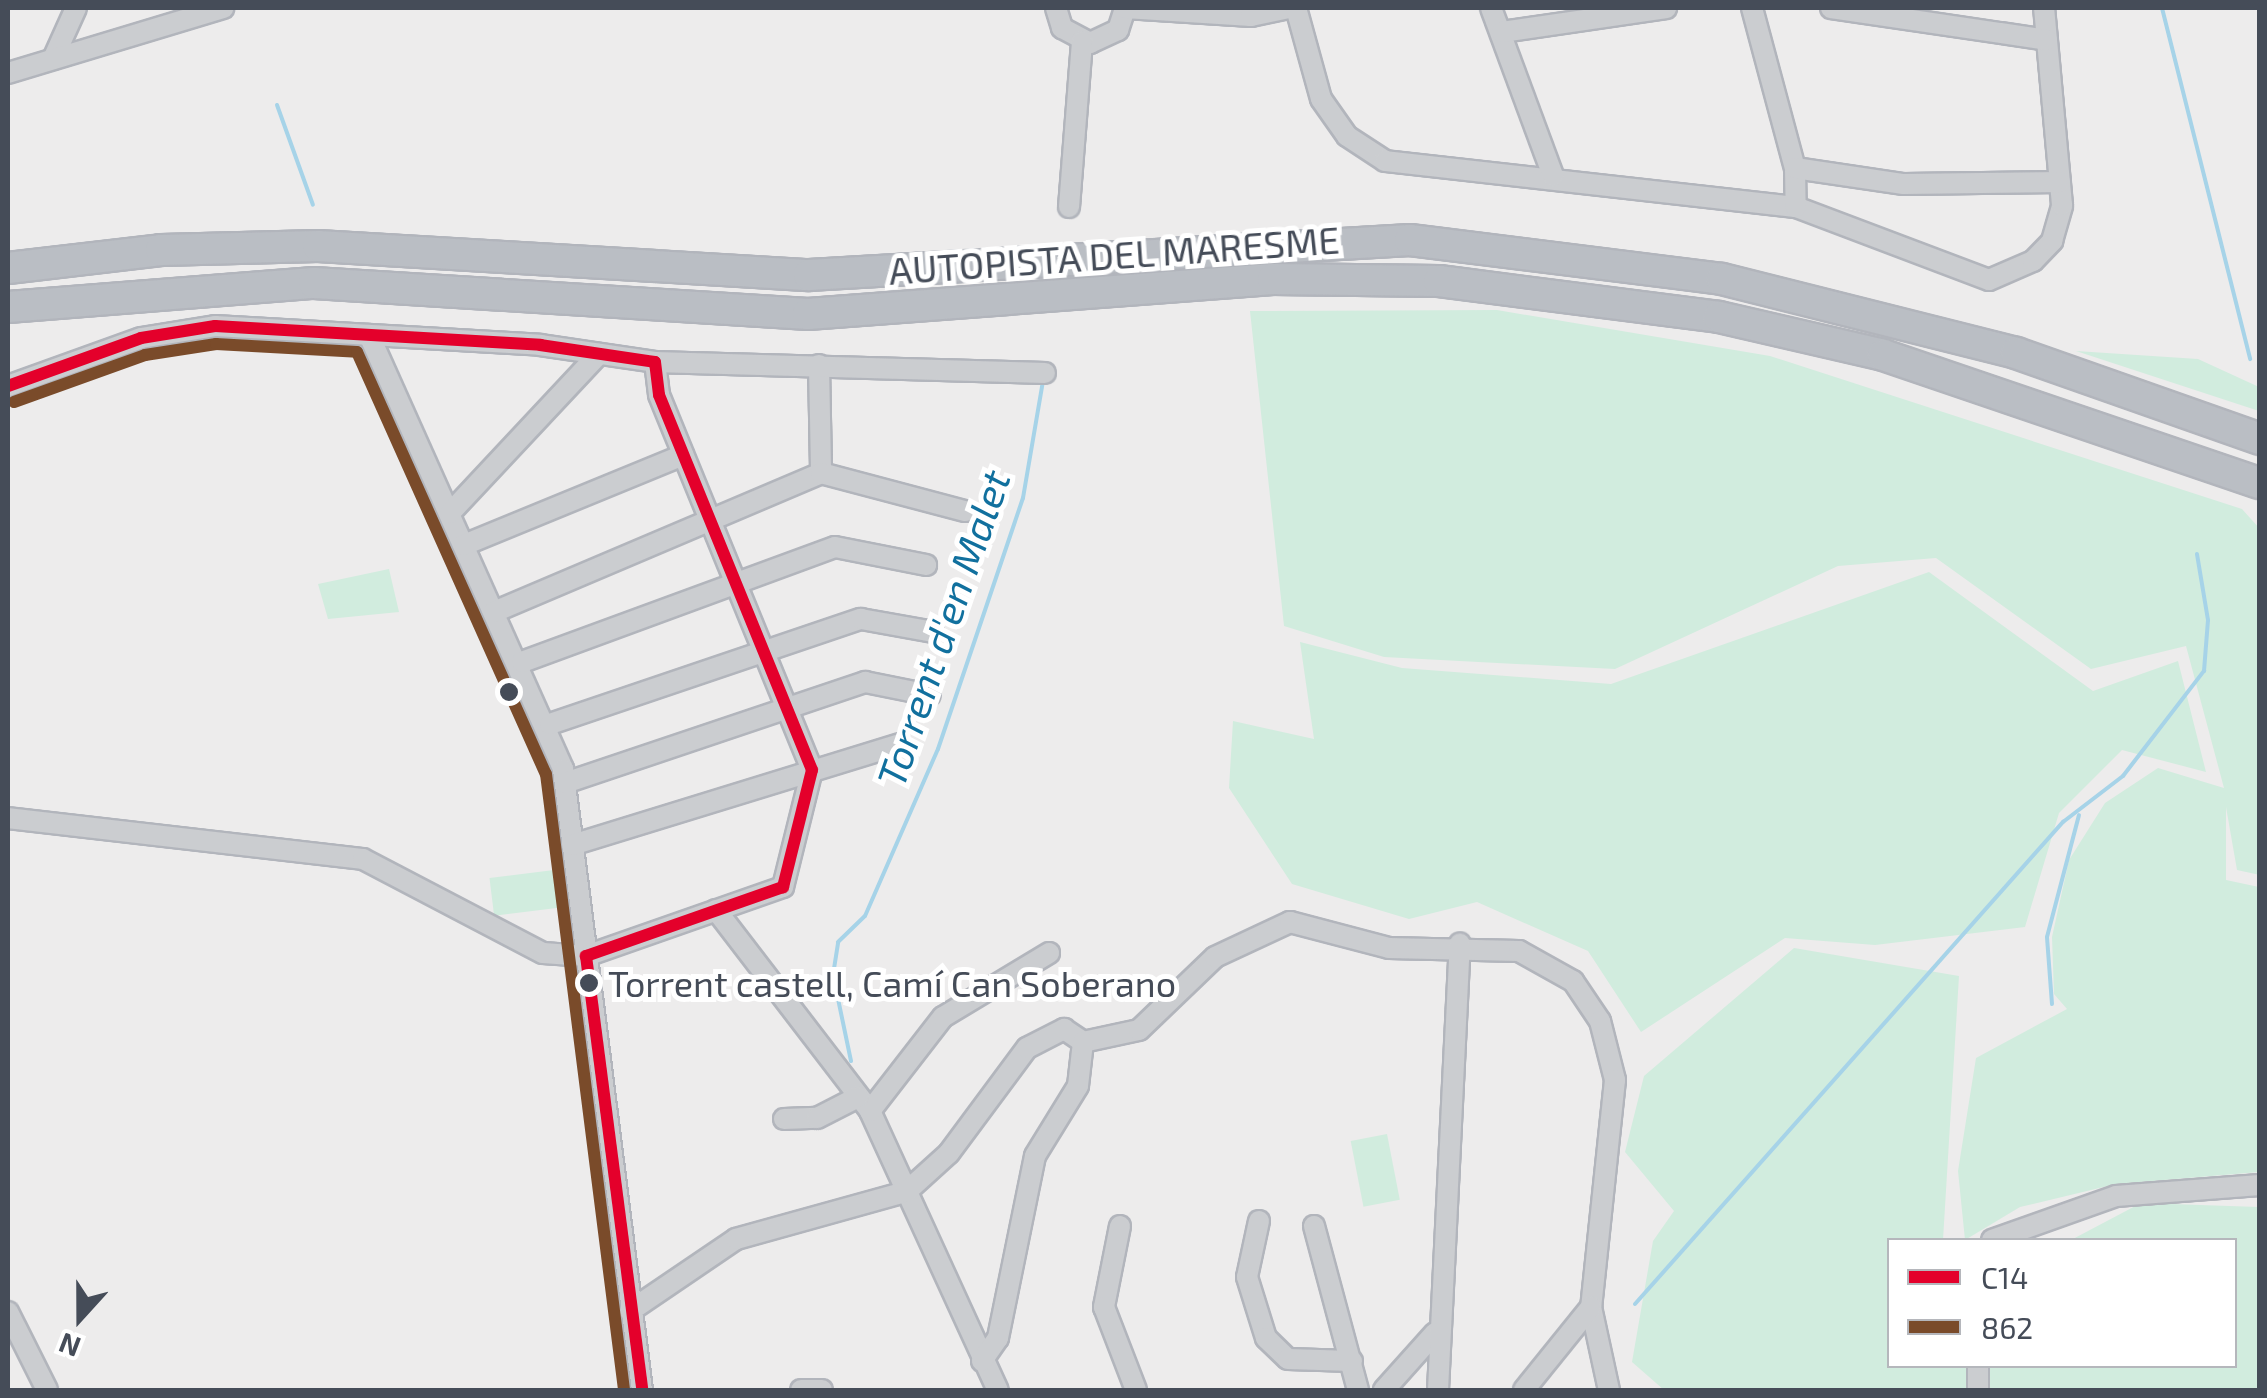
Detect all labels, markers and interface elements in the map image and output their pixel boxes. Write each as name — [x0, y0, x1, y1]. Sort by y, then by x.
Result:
street label: AUTOPISTA DEL MARESME — [886, 216, 1342, 294]
water label: Torrent d'en Malet — [865, 463, 1019, 793]
unlabelled marker — [499, 682, 519, 702]
place label: Torrent castell, Camí Can Soberano — [608, 961, 1176, 1005]
marker: Torrent castell, Camí Can Soberano — [579, 973, 599, 993]
legend — [1887, 1238, 2237, 1368]
text: C14 — [1981, 1259, 2029, 1295]
north arrow — [30, 1268, 130, 1368]
text: 862 — [1981, 1309, 2033, 1345]
text: N — [54, 1327, 85, 1366]

